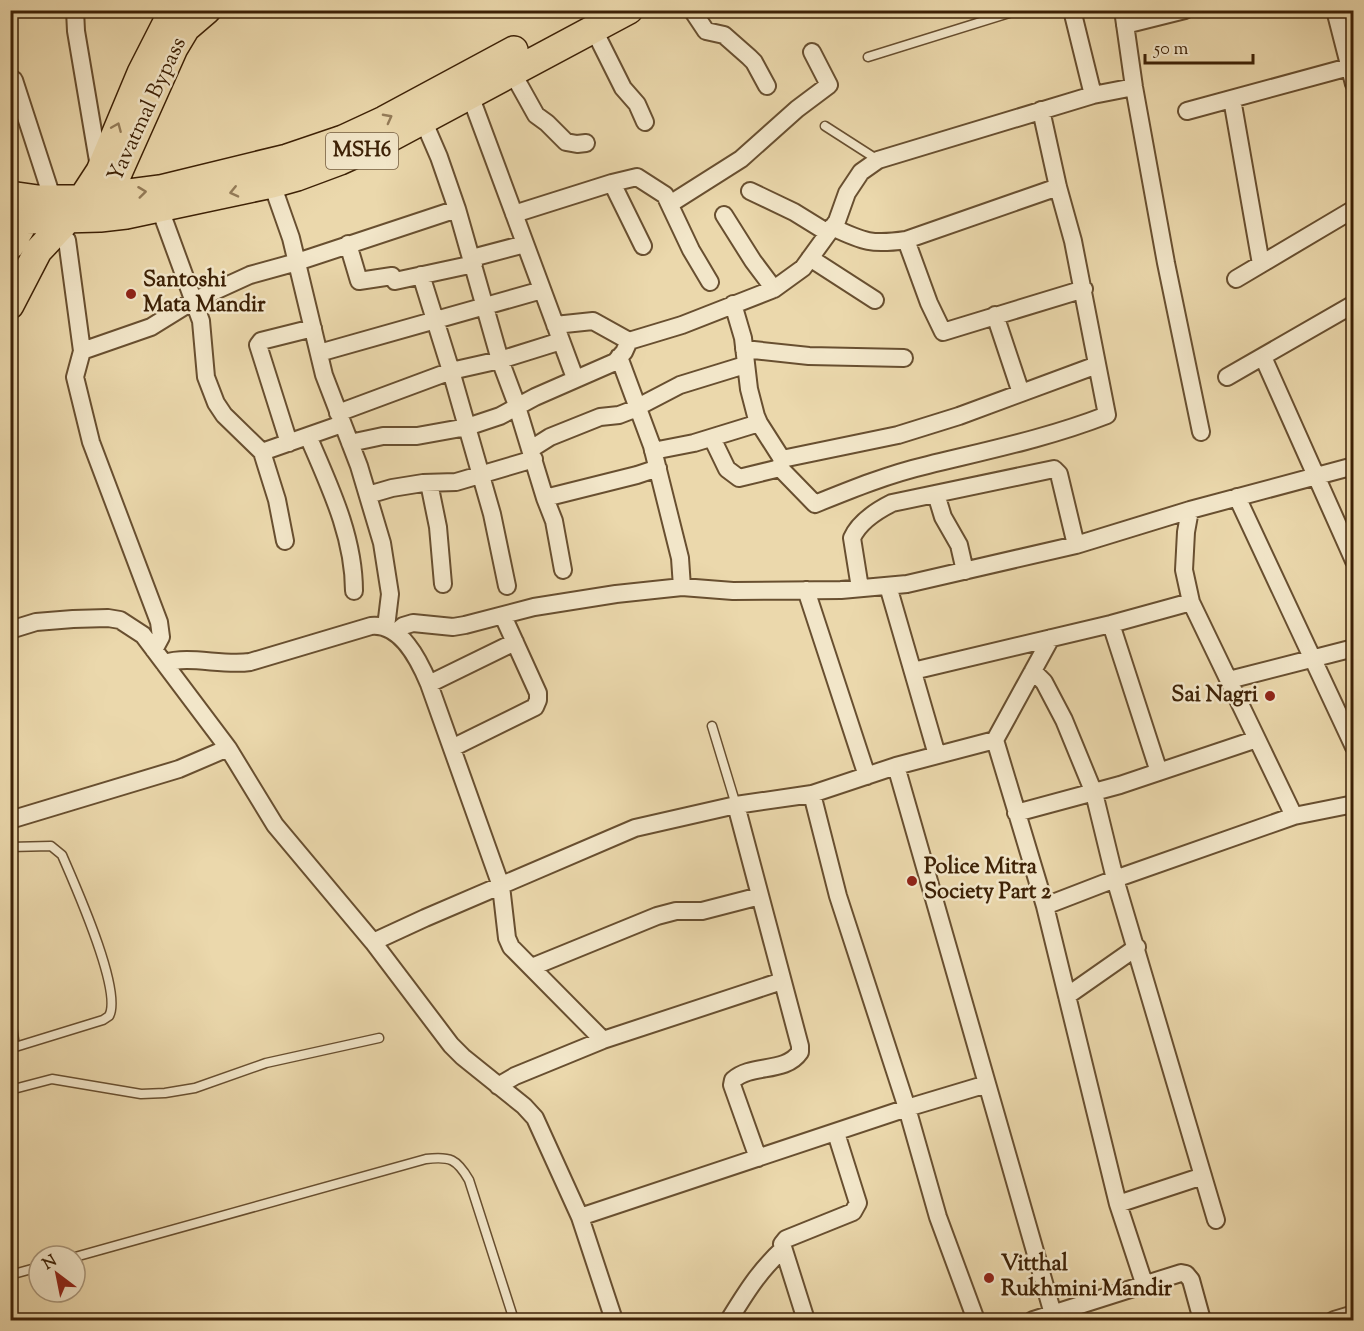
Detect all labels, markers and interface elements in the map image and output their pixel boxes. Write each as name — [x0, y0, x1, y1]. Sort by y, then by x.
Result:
scale bar — [1145, 27, 1253, 65]
street label: Yavatmal Bypass — [100, 32, 196, 188]
text: 50 m — [1153, 37, 1189, 63]
one-way arrow — [382, 114, 392, 125]
one-way arrow — [110, 122, 122, 133]
road number: MSH6 — [326, 133, 398, 169]
one-way arrow — [229, 185, 239, 198]
one-way arrow — [137, 186, 146, 198]
place label: Santoshi Mata Mandir — [143, 265, 266, 322]
marker: Santoshi Mata Mandir — [124, 287, 138, 301]
place label: Sai Nagri — [1171, 680, 1259, 712]
marker: Sai Nagri — [1263, 689, 1277, 703]
place label: Police Mitra Society Part 2 — [924, 852, 1052, 909]
marker: Police Mitra Society Part 2 — [905, 874, 919, 888]
north arrow — [27, 1244, 87, 1304]
place label: Vitthal Rukhmini Mandir — [1001, 1249, 1173, 1306]
text: N — [39, 1250, 62, 1277]
marker: Vitthal Rukhmini Mandir — [982, 1271, 996, 1285]

